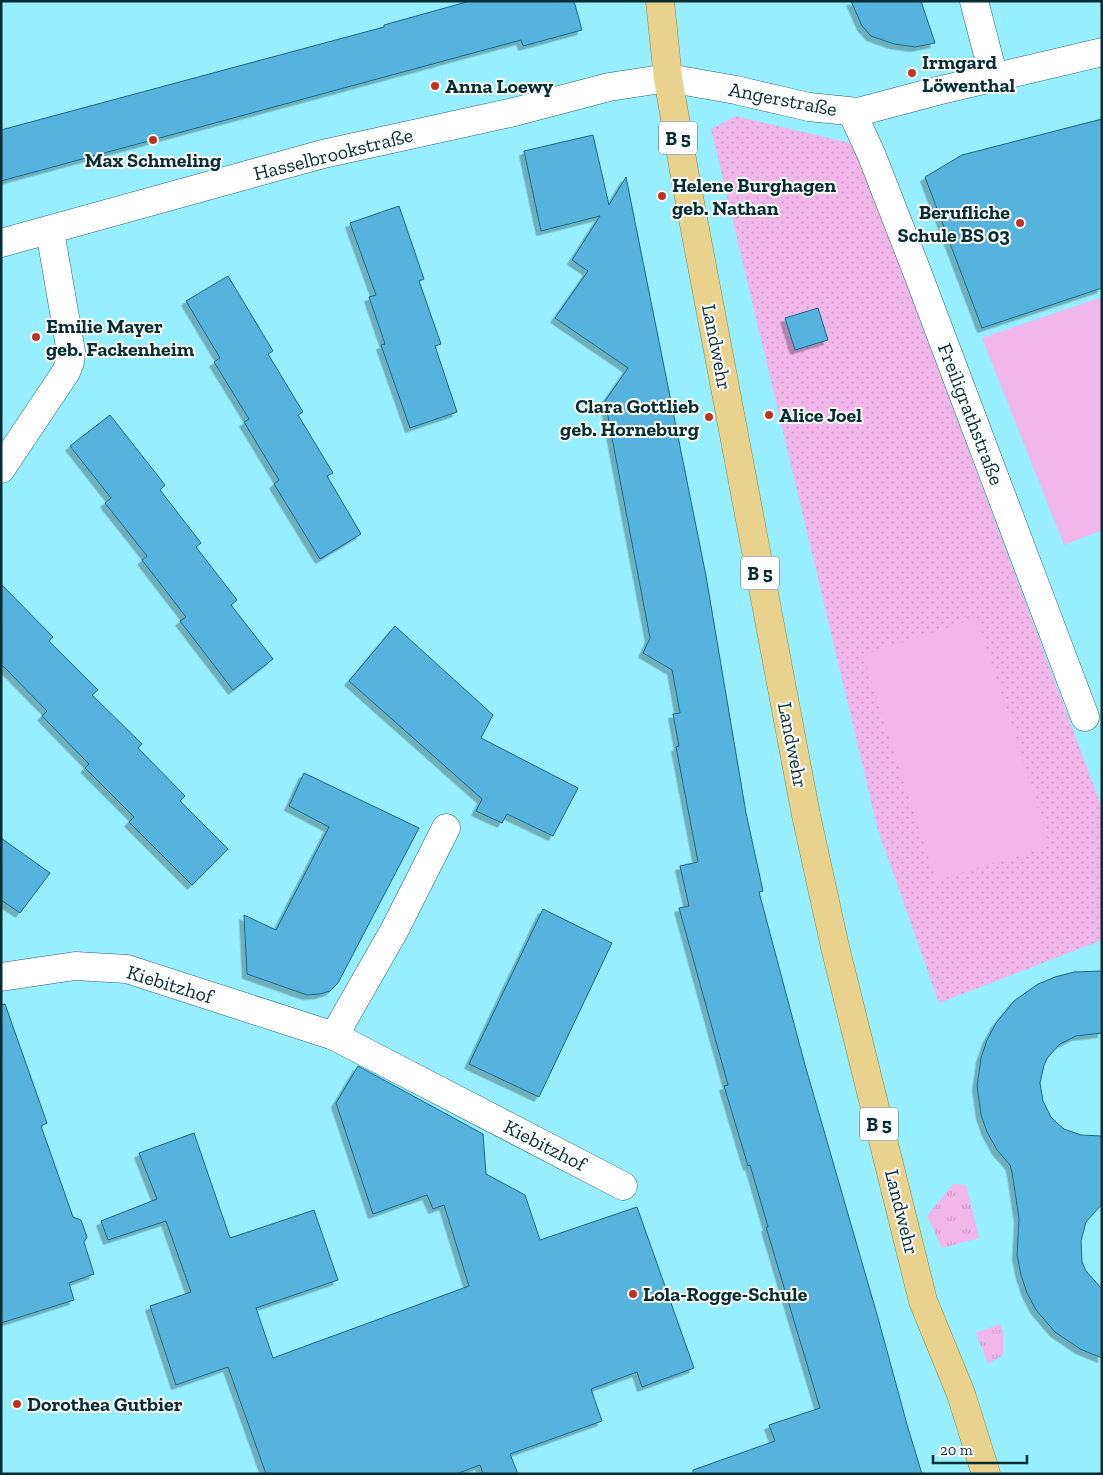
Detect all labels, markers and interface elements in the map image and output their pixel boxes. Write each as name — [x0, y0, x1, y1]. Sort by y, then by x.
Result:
place label: Irmgard Löwenthal — [922, 50, 1016, 97]
marker: Irmgard Löwenthal — [906, 67, 918, 79]
place label: Anna Loewy — [445, 74, 554, 98]
street label: Angerstraße — [727, 77, 839, 121]
marker: Anna Loewy — [429, 80, 441, 92]
road number: B 5 — [659, 122, 697, 154]
street label: Hasselbrookstraße — [251, 123, 415, 185]
marker: Max Schmeling — [147, 134, 159, 146]
place label: Max Schmeling — [85, 148, 222, 172]
place label: Helene Burghagen geb. Nathan — [672, 173, 836, 220]
marker: Helene Burghagen geb. Nathan — [656, 190, 668, 202]
place label: Berufliche Schule BS 03 — [898, 200, 1010, 247]
marker: Berufliche Schule BS 03 — [1014, 217, 1026, 229]
street label: Landwehr — [697, 302, 737, 392]
place label: Emilie Mayer geb. Fackenheim — [46, 314, 195, 361]
marker: Emilie Mayer geb. Fackenheim — [30, 331, 42, 343]
street label: Freiligrathstraße — [933, 340, 1009, 488]
place label: Clara Gottlieb geb. Horneburg — [560, 394, 700, 441]
place label: Alice Joel — [779, 403, 862, 427]
marker: Alice Joel — [763, 409, 775, 421]
marker: Clara Gottlieb geb. Horneburg — [703, 411, 715, 423]
road number: B 5 — [741, 556, 779, 590]
street label: Landwehr — [773, 700, 813, 790]
street label: Kiebitzhof — [124, 960, 217, 1009]
road number: B 5 — [860, 1108, 898, 1140]
street label: Kiebitzhof — [500, 1114, 591, 1177]
street label: Landwehr — [880, 1167, 924, 1257]
place label: Lola-Rogge-Schule — [643, 1282, 808, 1306]
marker: Lola-Rogge-Schule — [627, 1288, 639, 1300]
place label: Dorothea Gutbier — [27, 1392, 183, 1416]
marker: Dorothea Gutbier — [11, 1398, 23, 1410]
scale bar — [933, 1432, 1027, 1464]
text: 20 m — [940, 1441, 973, 1459]

